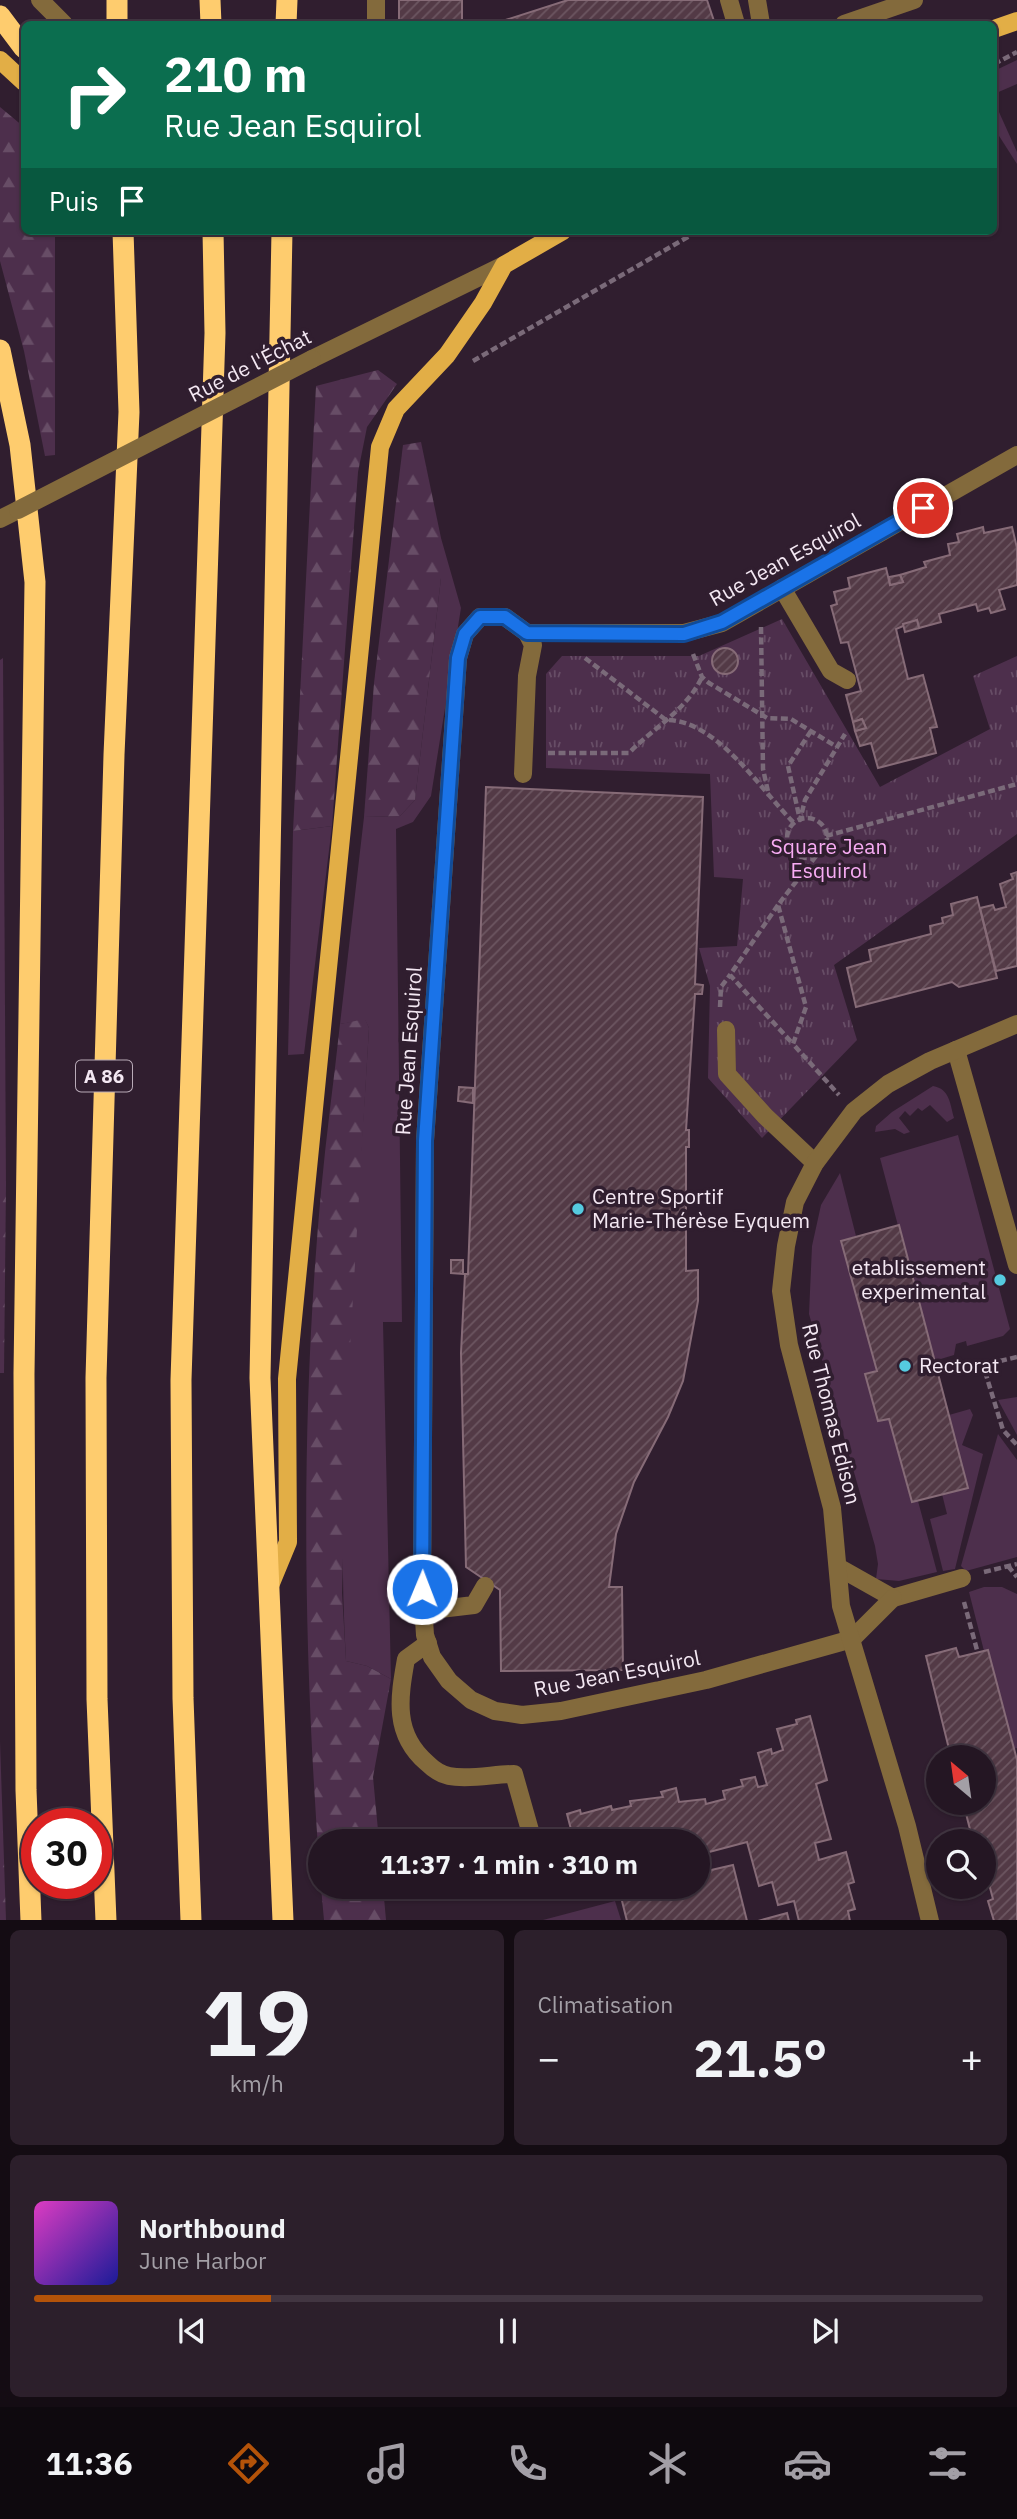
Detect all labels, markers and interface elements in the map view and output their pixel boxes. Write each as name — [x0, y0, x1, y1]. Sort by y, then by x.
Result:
text: 210 m — [164, 42, 308, 105]
icon: right — [49, 49, 140, 140]
text: Rue Jean Esquirol — [164, 104, 422, 146]
icon: arrive — [113, 182, 151, 220]
text: Puis — [49, 184, 99, 218]
street label: Rue de l'Échat — [183, 322, 316, 408]
pin — [893, 478, 953, 538]
icon: arrive — [904, 489, 942, 527]
street label: Rue Jean Esquirol — [704, 506, 865, 612]
park label: Square Jean Esquirol — [771, 832, 888, 884]
street label: Rue Jean Esquirol — [388, 965, 428, 1136]
road number: A 86 — [76, 1060, 132, 1092]
place label: Centre Sportif Marie-Thérèse Eyquem — [592, 1182, 810, 1234]
marker: Centre Sportif Marie-Thérèse Eyquem — [570, 1201, 586, 1217]
place label: etablissement experimental — [852, 1253, 986, 1305]
marker: etablissement experimental — [992, 1272, 1008, 1288]
street label: Rue Thomas Edison — [796, 1320, 868, 1507]
place label: Rectorat — [919, 1351, 999, 1379]
marker: Rectorat — [897, 1358, 913, 1374]
position arrow — [385, 1552, 459, 1626]
street label: Rue Jean Esquirol — [531, 1643, 703, 1703]
north arrow — [926, 1745, 996, 1815]
map controls — [926, 1745, 996, 1899]
speed limit sign: 30 — [21, 1808, 112, 1899]
button: search — [926, 1829, 996, 1899]
text: 11:37 · 1 min · 310 m — [380, 1847, 638, 1881]
text: 19 — [202, 1963, 311, 2081]
text: Climatisation — [538, 1989, 673, 2019]
text: 21.5° — [693, 2024, 827, 2091]
text: − — [538, 2033, 560, 2082]
text: + — [960, 2033, 983, 2082]
text: km/h — [230, 2068, 284, 2098]
text: Northbound — [139, 2211, 286, 2245]
text: June Harbor — [139, 2245, 267, 2275]
icon: previous — [173, 2312, 211, 2350]
icon: pause — [489, 2312, 527, 2350]
icon: next — [806, 2312, 844, 2350]
icon: directions — [224, 2439, 273, 2488]
icon: music — [363, 2439, 412, 2488]
icon: phone — [503, 2439, 552, 2488]
icon: climate — [643, 2439, 692, 2488]
icon: car — [783, 2439, 832, 2488]
icon: filters — [923, 2439, 972, 2488]
text: 11:36 — [45, 2442, 133, 2484]

